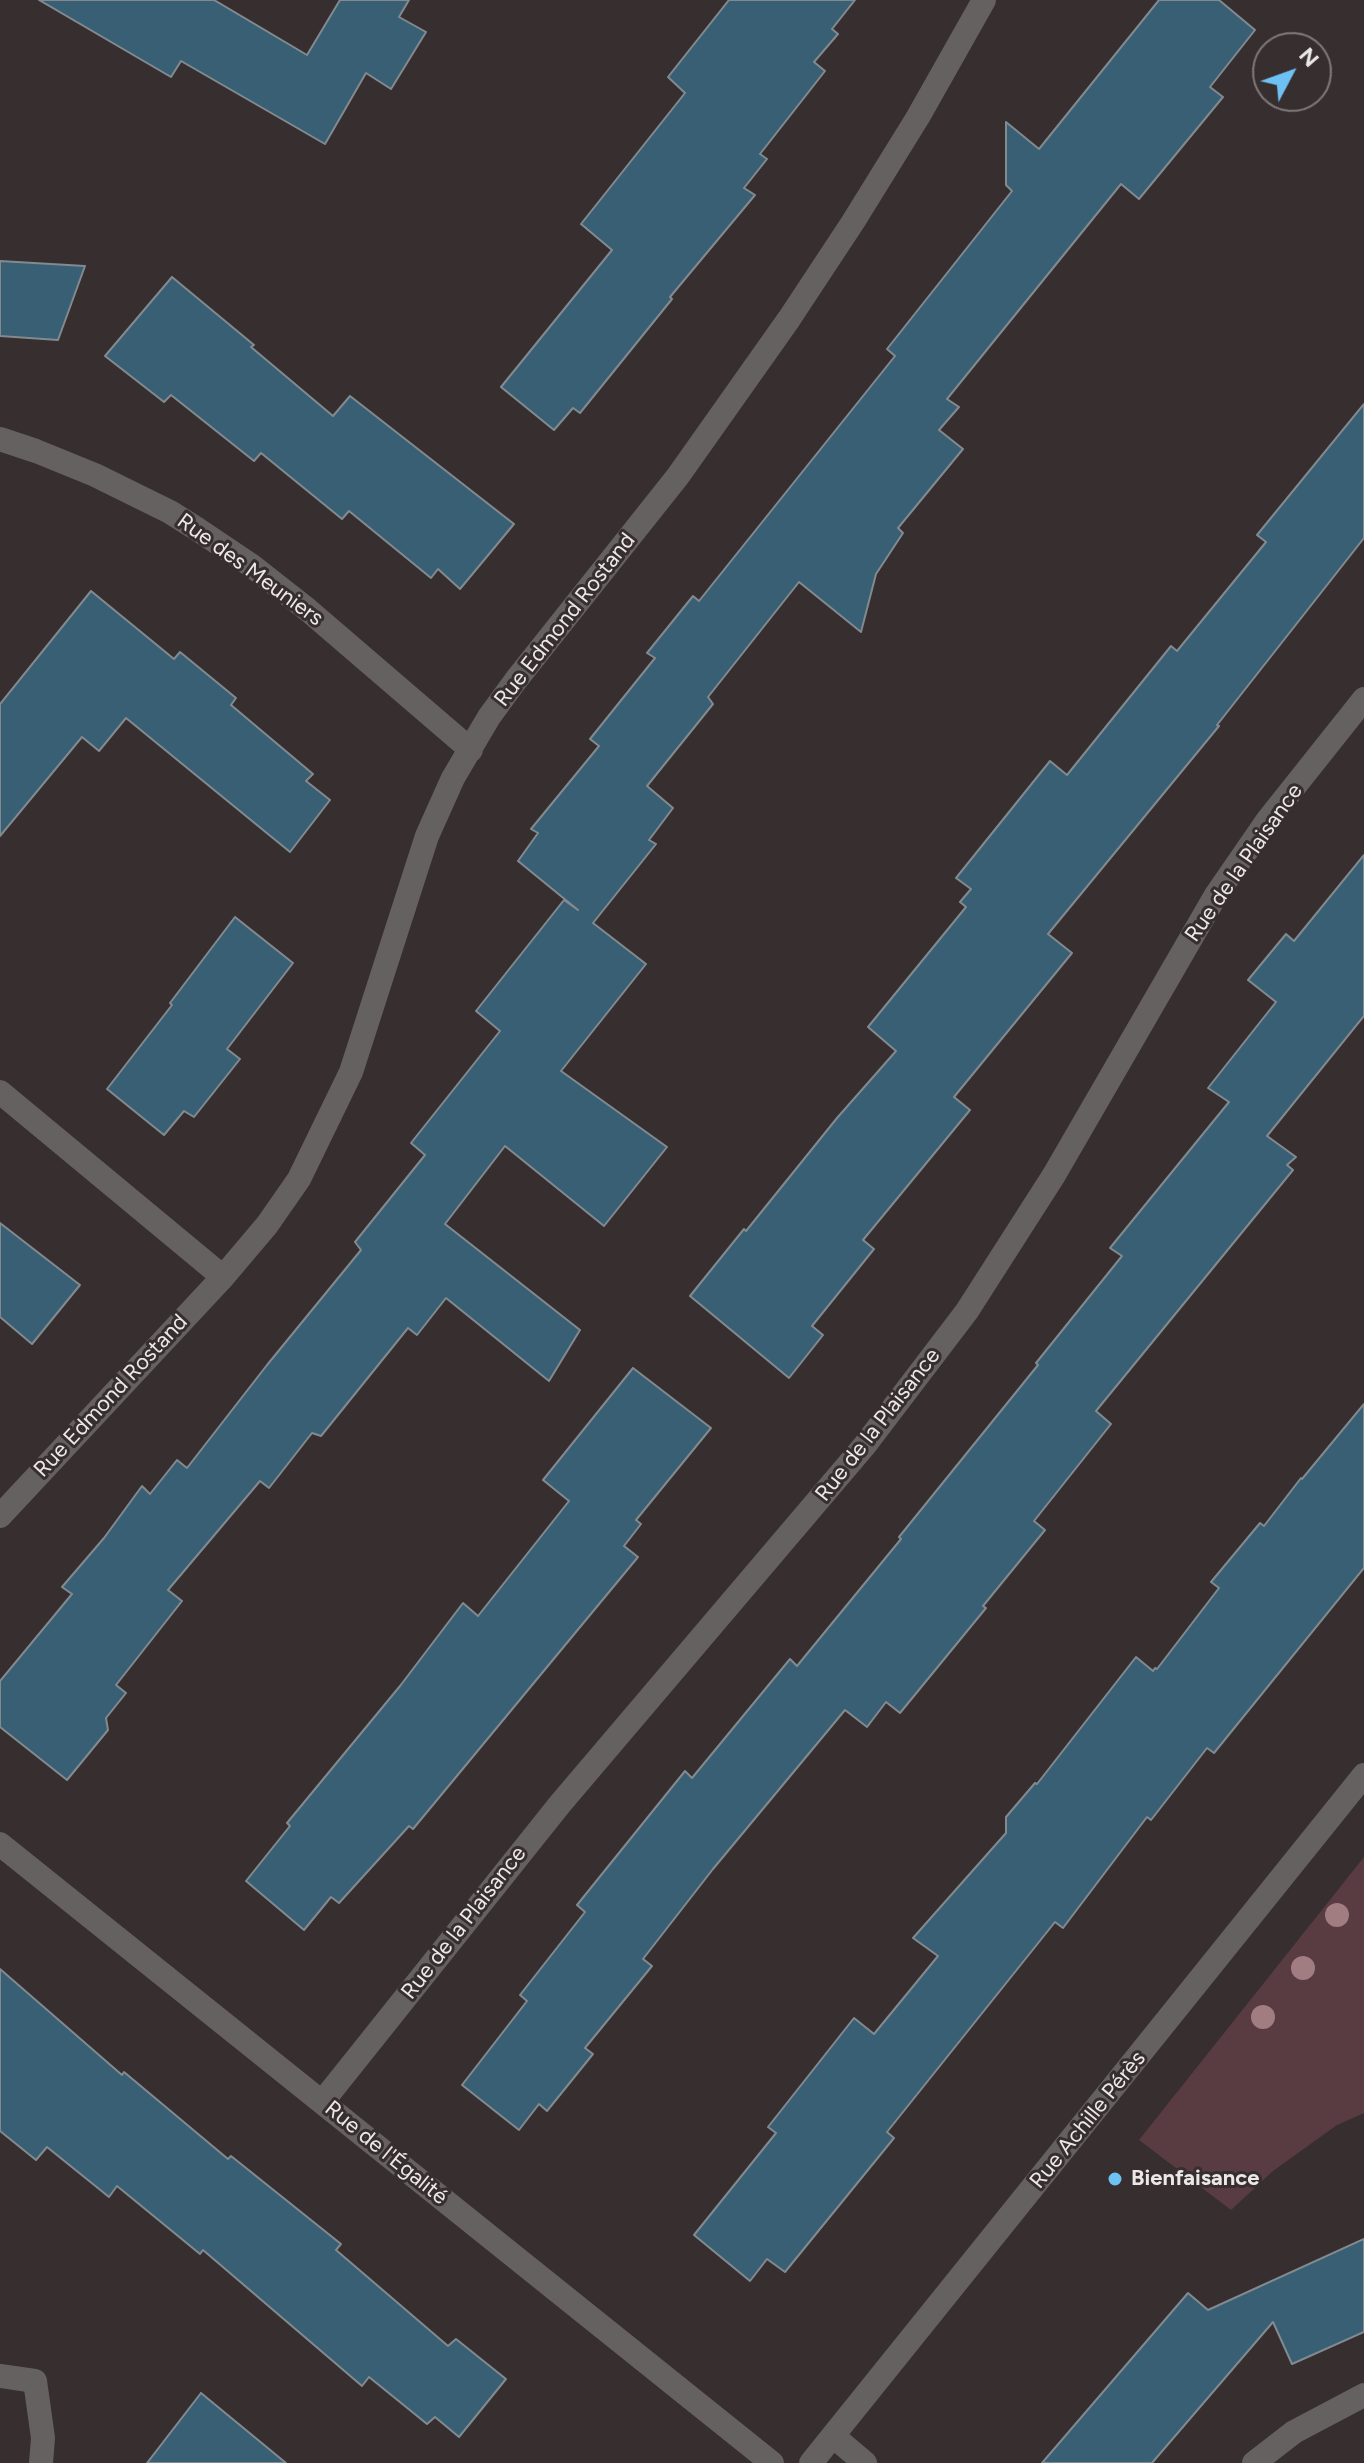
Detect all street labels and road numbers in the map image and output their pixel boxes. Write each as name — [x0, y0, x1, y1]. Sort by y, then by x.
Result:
street label: Rue des Meuniers — [172, 508, 328, 632]
street label: Rue Edmond Rostand — [489, 528, 641, 712]
street label: Rue de la Plaisance — [1180, 779, 1308, 947]
street label: Rue Edmond Rostand — [29, 1309, 193, 1483]
street label: Rue de la Plaisance — [810, 1343, 946, 1507]
street label: Rue de la Plaisance — [396, 1841, 532, 2005]
street label: Rue Achille Pérès — [1025, 2046, 1151, 2194]
street label: Rue de l'Égalité — [319, 2095, 453, 2211]

